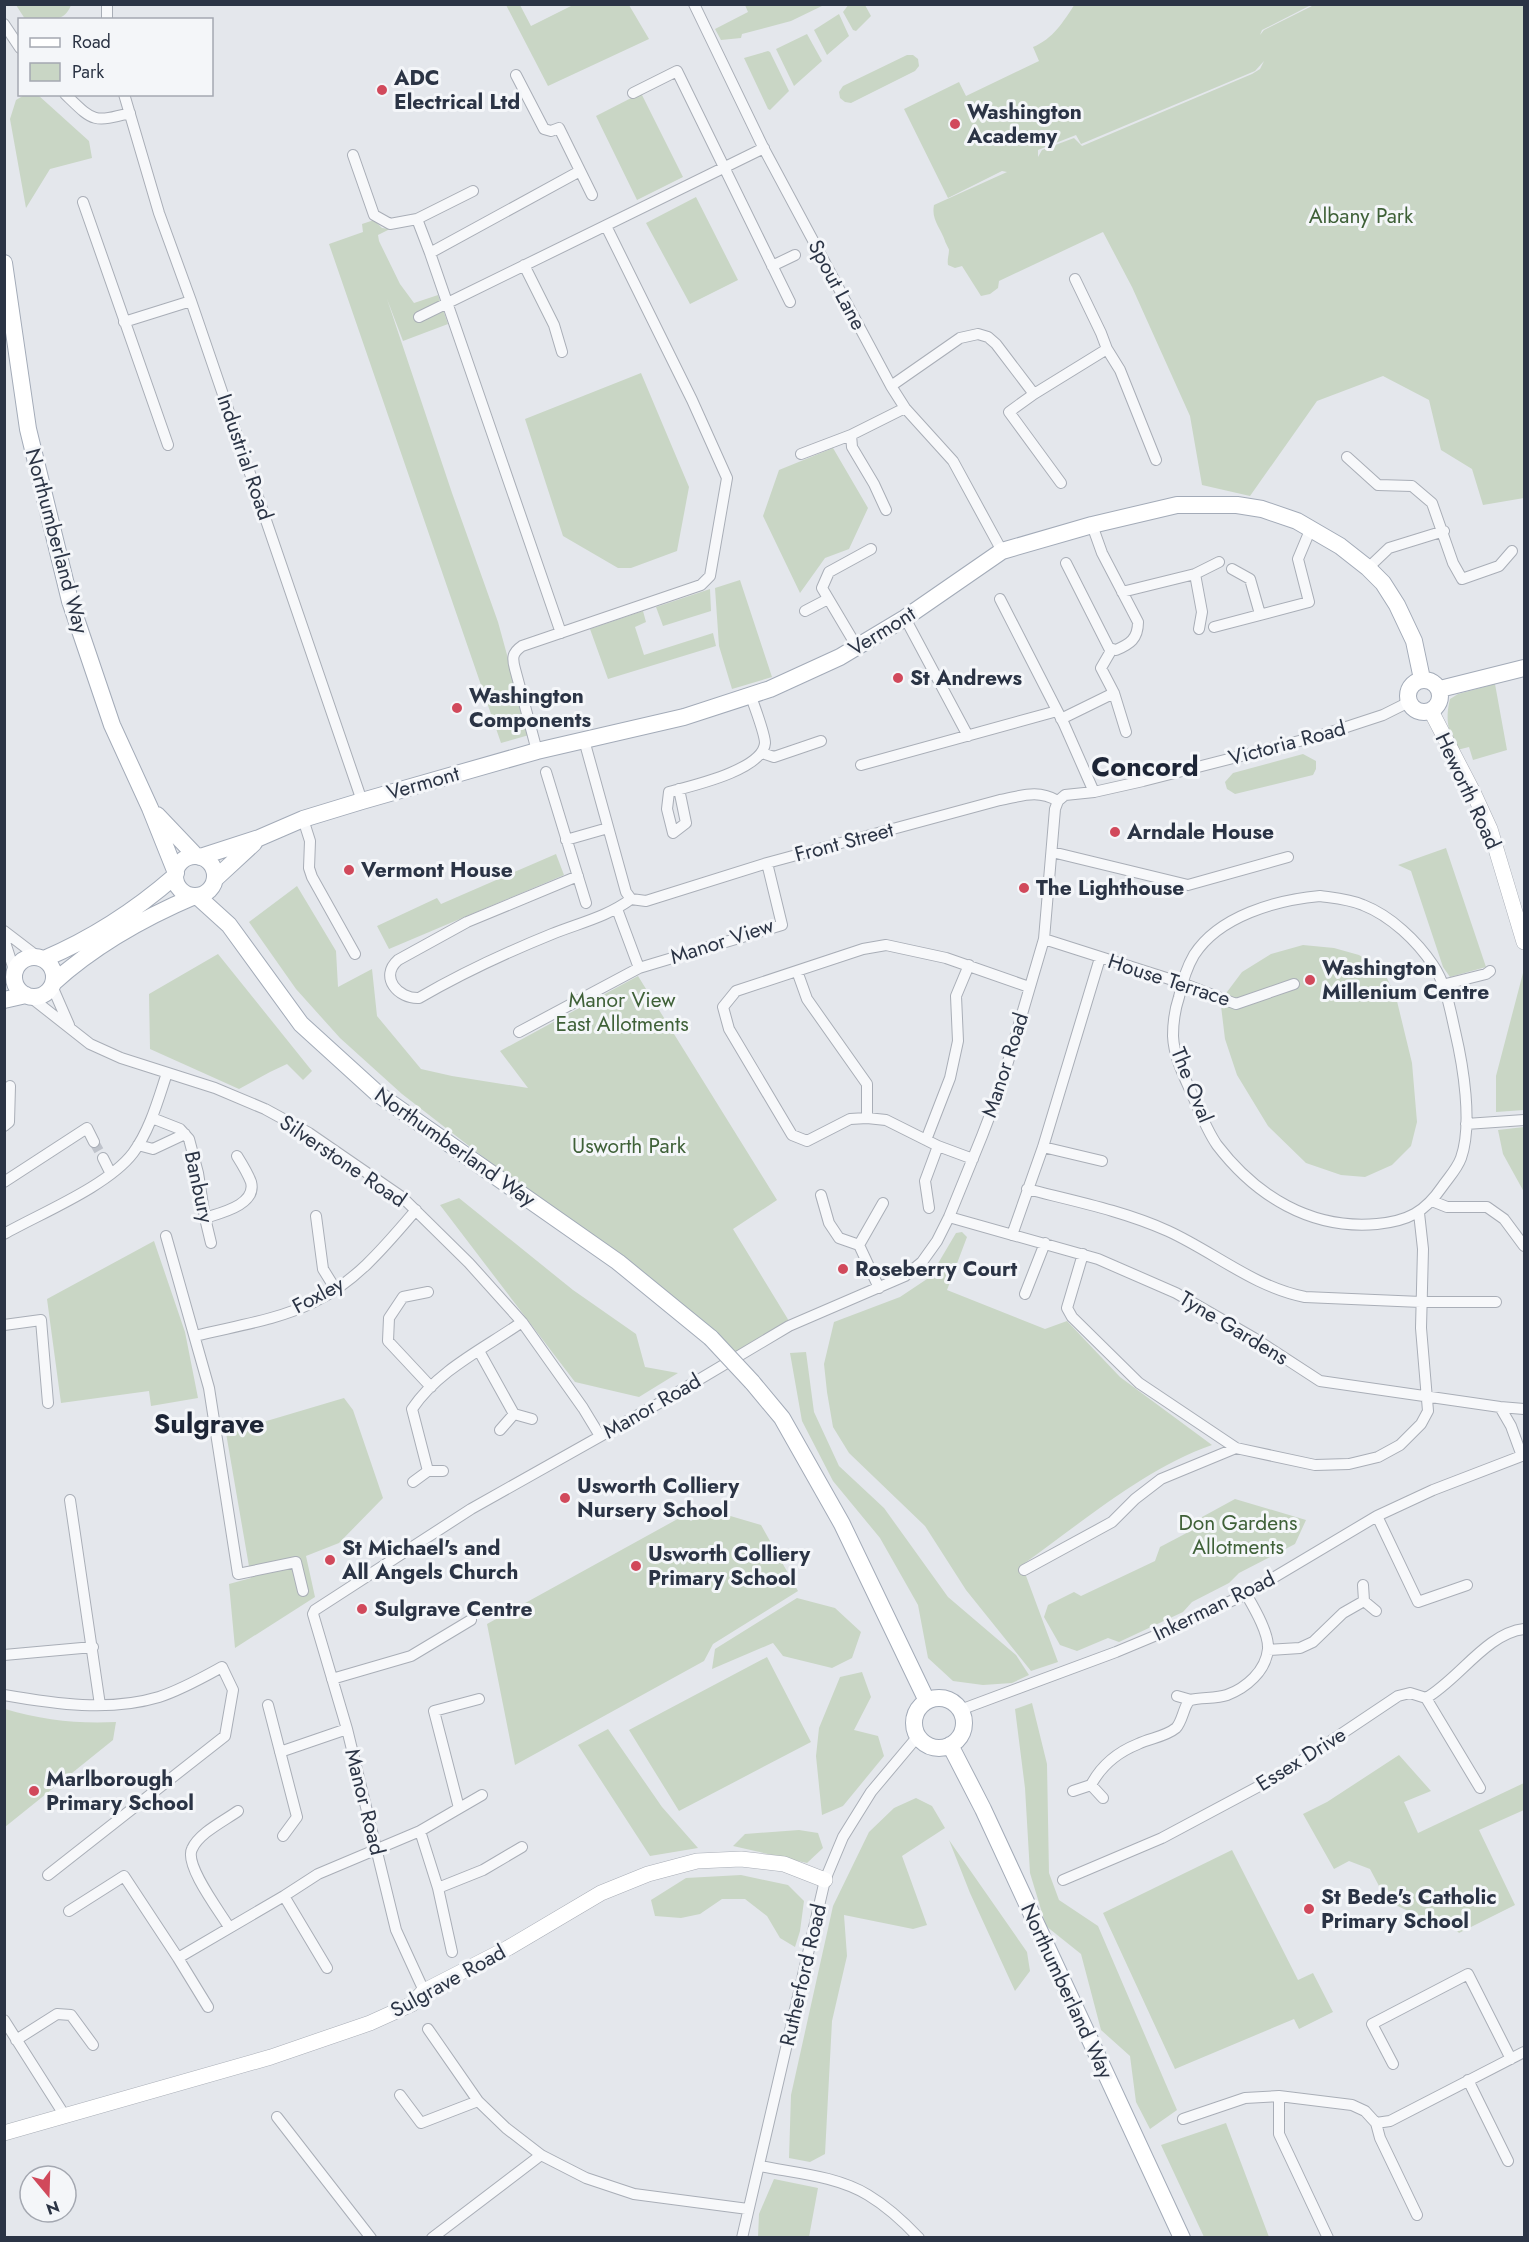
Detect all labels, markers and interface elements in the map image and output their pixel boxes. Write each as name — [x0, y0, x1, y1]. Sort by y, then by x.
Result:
legend — [18, 18, 213, 96]
text: Road — [72, 29, 111, 55]
text: Park — [72, 59, 104, 85]
place label: ADC Electrical Ltd — [393, 63, 520, 117]
marker: ADC Electrical Ltd — [375, 83, 389, 97]
place label: Washington Academy — [966, 97, 1082, 151]
marker: Washington Academy — [948, 117, 962, 131]
park label: Albany Park — [1309, 201, 1414, 231]
street label: Spout Lane — [801, 234, 873, 336]
street label: Industrial Road — [209, 390, 281, 524]
street label: Northumberland Way — [18, 445, 96, 638]
street label: Vermont — [843, 599, 921, 663]
place label: St Andrews — [910, 663, 1023, 693]
marker: St Andrews — [891, 671, 905, 685]
place label: Washington Components — [469, 681, 592, 735]
marker: Washington Components — [450, 701, 464, 715]
street label: Victoria Road — [1225, 713, 1349, 773]
street label: Heworth Road — [1428, 728, 1508, 854]
district label: Concord — [1091, 747, 1199, 786]
street label: Vermont — [383, 758, 463, 808]
street label: Front Street — [791, 814, 897, 870]
place label: Arndale House — [1126, 817, 1274, 847]
marker: Arndale House — [1108, 825, 1122, 839]
place label: Vermont House — [360, 855, 513, 885]
marker: Vermont House — [342, 863, 356, 877]
place label: The Lighthouse — [1036, 873, 1184, 903]
marker: The Lighthouse — [1017, 881, 1031, 895]
street label: Manor View — [666, 910, 778, 972]
street label: House Terrace — [1104, 946, 1234, 1014]
place label: Washington Millenium Centre — [1322, 953, 1489, 1007]
marker: Washington Millenium Centre — [1303, 973, 1317, 987]
park label: Manor View East Allotments — [555, 985, 689, 1039]
street label: Manor Road — [974, 1009, 1036, 1121]
street label: The Oval — [1163, 1043, 1221, 1127]
street label: Northumberland Way — [368, 1080, 542, 1214]
street label: Silverstone Road — [274, 1107, 412, 1215]
park label: Usworth Park — [572, 1131, 687, 1161]
street label: Banbury — [177, 1148, 221, 1227]
place label: Roseberry Court — [855, 1254, 1018, 1284]
marker: Roseberry Court — [836, 1262, 850, 1276]
street label: Foxley — [287, 1269, 350, 1321]
street label: Tyne Gardens — [1174, 1284, 1294, 1372]
street label: Manor Road — [598, 1366, 706, 1446]
district label: Sulgrave — [154, 1404, 264, 1443]
place label: Usworth Colliery Nursery School — [577, 1471, 740, 1525]
marker: Usworth Colliery Nursery School — [558, 1491, 572, 1505]
park label: Don Gardens Allotments — [1179, 1508, 1297, 1562]
place label: St Michael's and All Angels Church — [341, 1533, 518, 1587]
place label: Usworth Colliery Primary School — [648, 1539, 811, 1593]
marker: St Michael's and All Angels Church — [323, 1553, 337, 1567]
marker: Usworth Colliery Primary School — [629, 1559, 643, 1573]
street label: Inkerman Road — [1148, 1564, 1280, 1648]
place label: Sulgrave Centre — [374, 1594, 532, 1624]
marker: Sulgrave Centre — [355, 1602, 369, 1616]
street label: Essex Drive — [1250, 1719, 1352, 1798]
street label: Manor Road — [337, 1746, 393, 1858]
place label: Marlborough Primary School — [46, 1764, 194, 1818]
marker: Marlborough Primary School — [27, 1784, 41, 1798]
place label: St Bede's Catholic Primary School — [1321, 1882, 1497, 1936]
street label: Northumberland Way — [1013, 1898, 1121, 2084]
street label: Rutherford Road — [772, 1901, 834, 2049]
marker: St Bede's Catholic Primary School — [1302, 1902, 1316, 1916]
street label: Sulgrave Road — [385, 1937, 511, 2025]
north arrow — [18, 2164, 78, 2224]
text: N — [43, 2195, 62, 2221]

